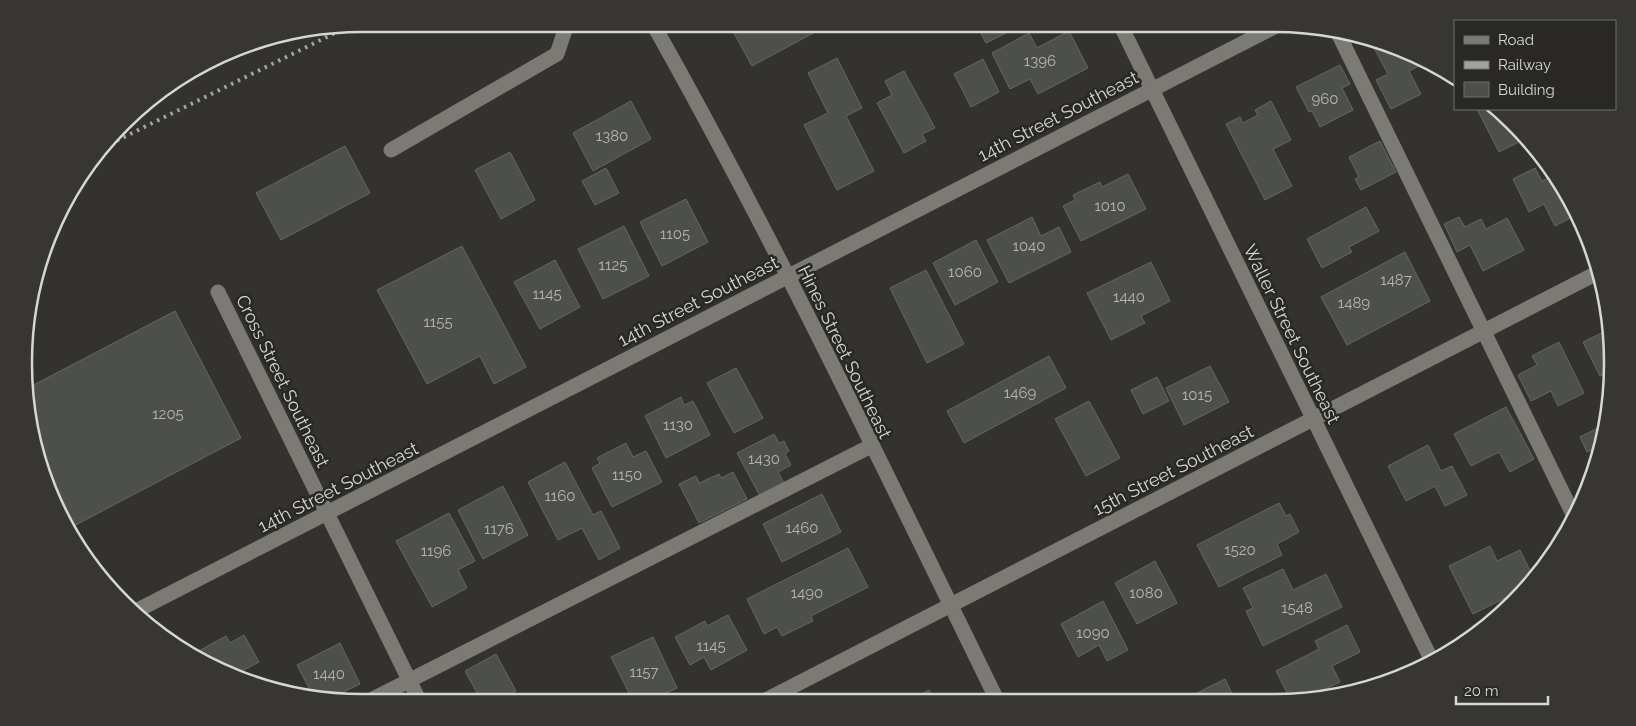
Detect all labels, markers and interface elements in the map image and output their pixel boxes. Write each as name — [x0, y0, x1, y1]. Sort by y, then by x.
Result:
legend — [1454, 20, 1616, 110]
text: Road — [1498, 31, 1534, 49]
house number: 1396 — [1024, 52, 1056, 70]
text: Railway — [1498, 56, 1551, 74]
street label: 14th Street Southeast — [974, 66, 1142, 166]
text: Building — [1498, 81, 1555, 99]
house number: 960 — [1311, 90, 1339, 108]
house number: 1380 — [596, 127, 628, 145]
house number: 1010 — [1094, 197, 1126, 215]
house number: 1105 — [660, 225, 690, 243]
house number: 1040 — [1013, 237, 1045, 255]
street label: Waller Street Southeast — [1239, 241, 1345, 427]
street label: 14th Street Southeast — [614, 251, 782, 351]
house number: 1125 — [599, 256, 627, 274]
street label: Hines Street Southeast — [794, 262, 896, 442]
house number: 1060 — [948, 263, 982, 281]
house number: 1487 — [1380, 271, 1412, 289]
house number: 1145 — [532, 285, 562, 303]
house number: 1440 — [1113, 288, 1145, 306]
street label: Cross Street Southeast — [232, 291, 334, 471]
house number: 1489 — [1338, 294, 1370, 312]
house number: 1155 — [423, 313, 453, 331]
house number: 1469 — [1004, 384, 1036, 402]
house number: 1015 — [1182, 386, 1212, 404]
house number: 1205 — [152, 405, 184, 423]
house number: 1130 — [663, 416, 693, 434]
street label: 15th Street Southeast — [1089, 420, 1257, 520]
street label: 14th Street Southeast — [254, 437, 422, 537]
house number: 1430 — [748, 450, 780, 468]
house number: 1150 — [612, 466, 642, 484]
house number: 1160 — [544, 487, 576, 505]
house number: 1460 — [786, 519, 818, 537]
house number: 1176 — [484, 520, 514, 538]
house number: 1520 — [1224, 541, 1256, 559]
house number: 1196 — [421, 542, 451, 560]
house number: 1490 — [791, 584, 823, 602]
house number: 1080 — [1129, 584, 1163, 602]
house number: 1548 — [1281, 599, 1313, 617]
house number: 1090 — [1076, 624, 1110, 642]
house number: 1145 — [696, 637, 726, 655]
house number: 1157 — [630, 663, 659, 681]
house number: 1440 — [313, 665, 345, 683]
scale bar — [1456, 674, 1548, 706]
text: 20 m — [1464, 682, 1499, 700]

